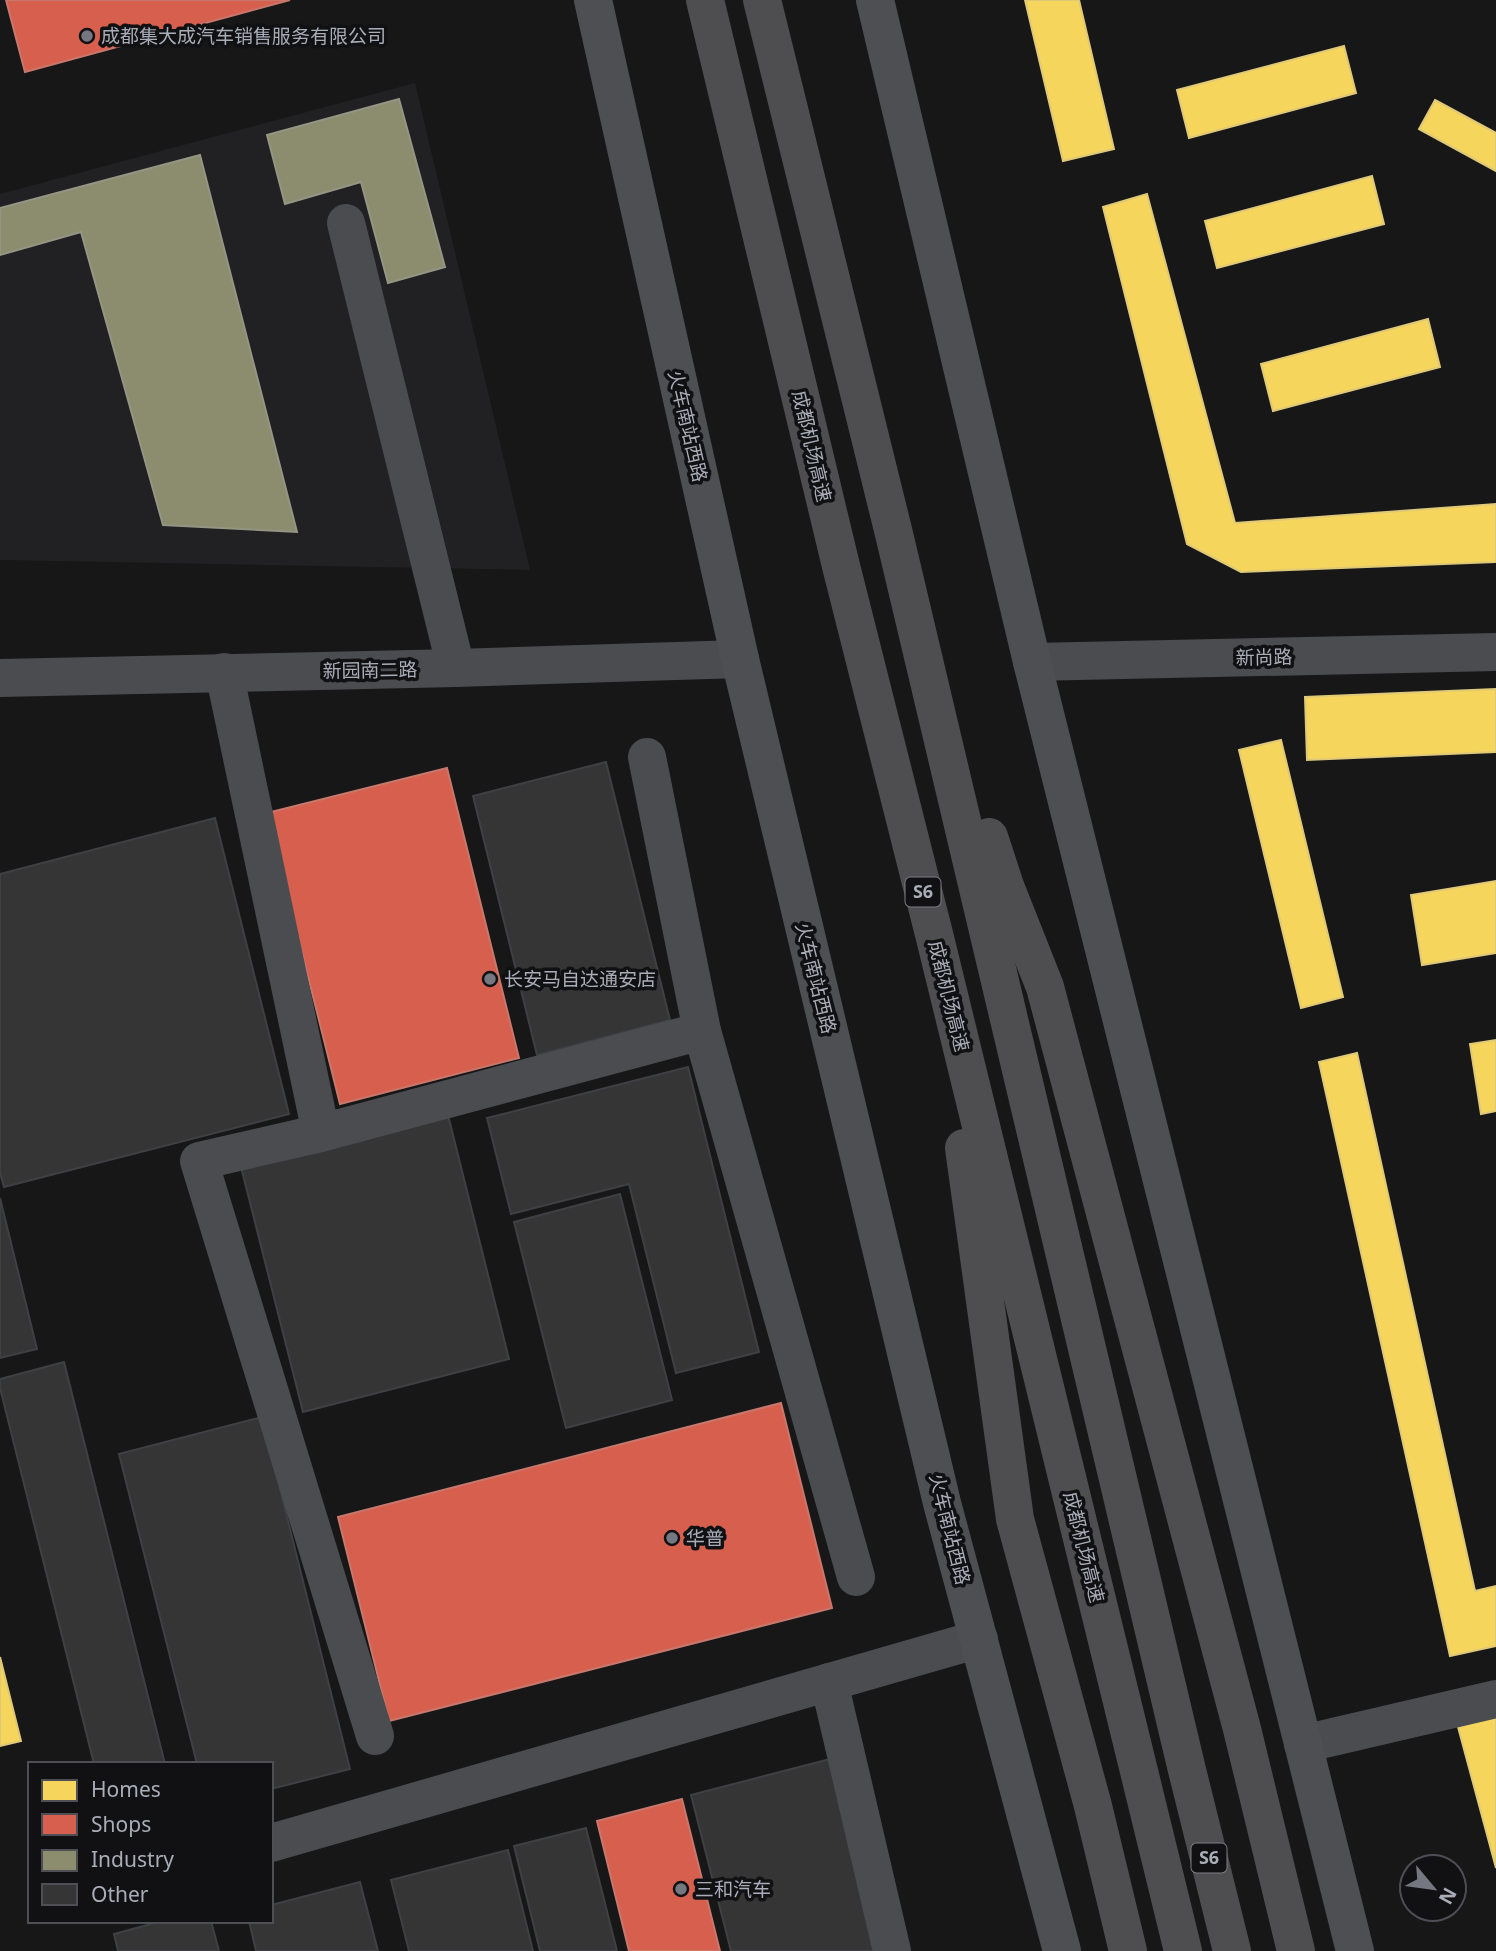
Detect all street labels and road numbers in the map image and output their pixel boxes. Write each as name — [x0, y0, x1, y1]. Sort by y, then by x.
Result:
street label: 火车南站西路 — [663, 368, 713, 484]
street label: 成都机场高速 — [787, 388, 837, 504]
street label: 新尚路 — [1235, 644, 1293, 670]
street label: 新园南二路 — [322, 656, 418, 684]
road number: S6 — [906, 878, 940, 906]
street label: 火车南站西路 — [790, 920, 842, 1036]
street label: 成都机场高速 — [923, 938, 975, 1054]
street label: 火车南站西路 — [924, 1471, 976, 1587]
street label: 成都机场高速 — [1058, 1489, 1110, 1605]
road number: S6 — [1192, 1844, 1226, 1872]

